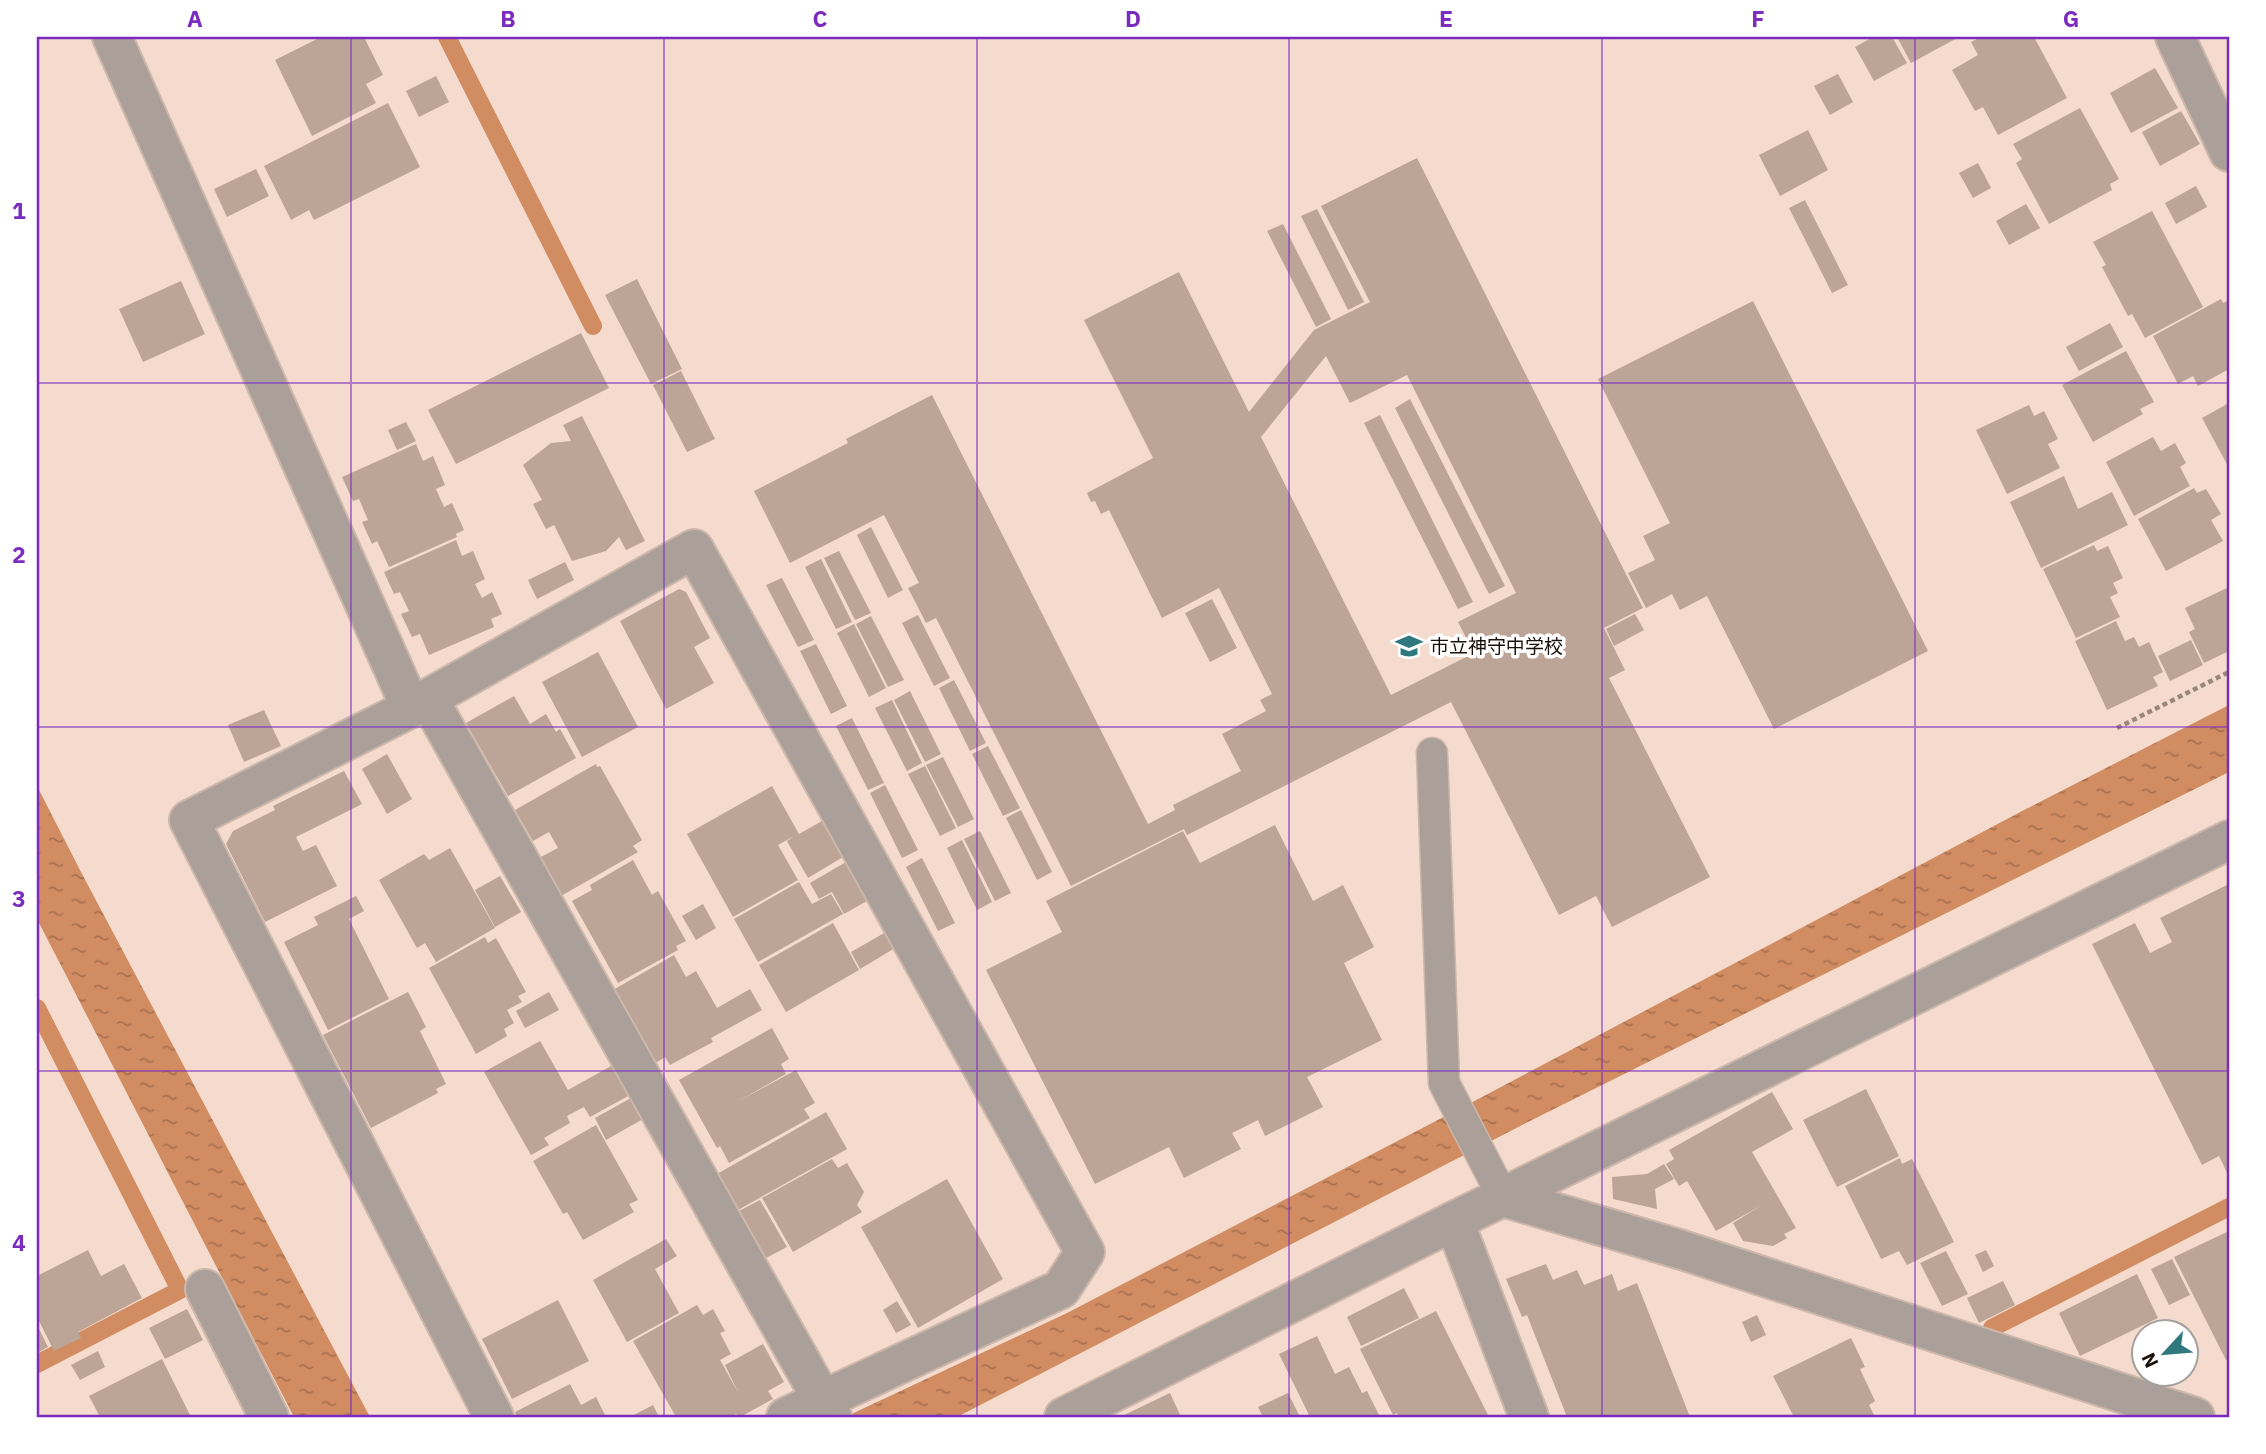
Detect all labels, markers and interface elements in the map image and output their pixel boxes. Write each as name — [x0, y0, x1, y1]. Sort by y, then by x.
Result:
text: A — [187, 3, 203, 33]
text: B — [500, 3, 516, 33]
text: C — [813, 3, 828, 33]
text: D — [1125, 3, 1141, 33]
text: E — [1439, 3, 1453, 33]
text: F — [1751, 3, 1765, 33]
text: G — [2063, 3, 2079, 33]
text: 1 — [12, 195, 26, 225]
text: 2 — [12, 539, 26, 569]
school or university icon: 市立神守中学校 — [1394, 631, 1424, 661]
place label: 市立神守中学校 — [1430, 634, 1563, 658]
text: 3 — [12, 883, 26, 913]
text: 4 — [12, 1227, 26, 1257]
north arrow — [2130, 1318, 2200, 1388]
text: N — [2136, 1349, 2164, 1372]

